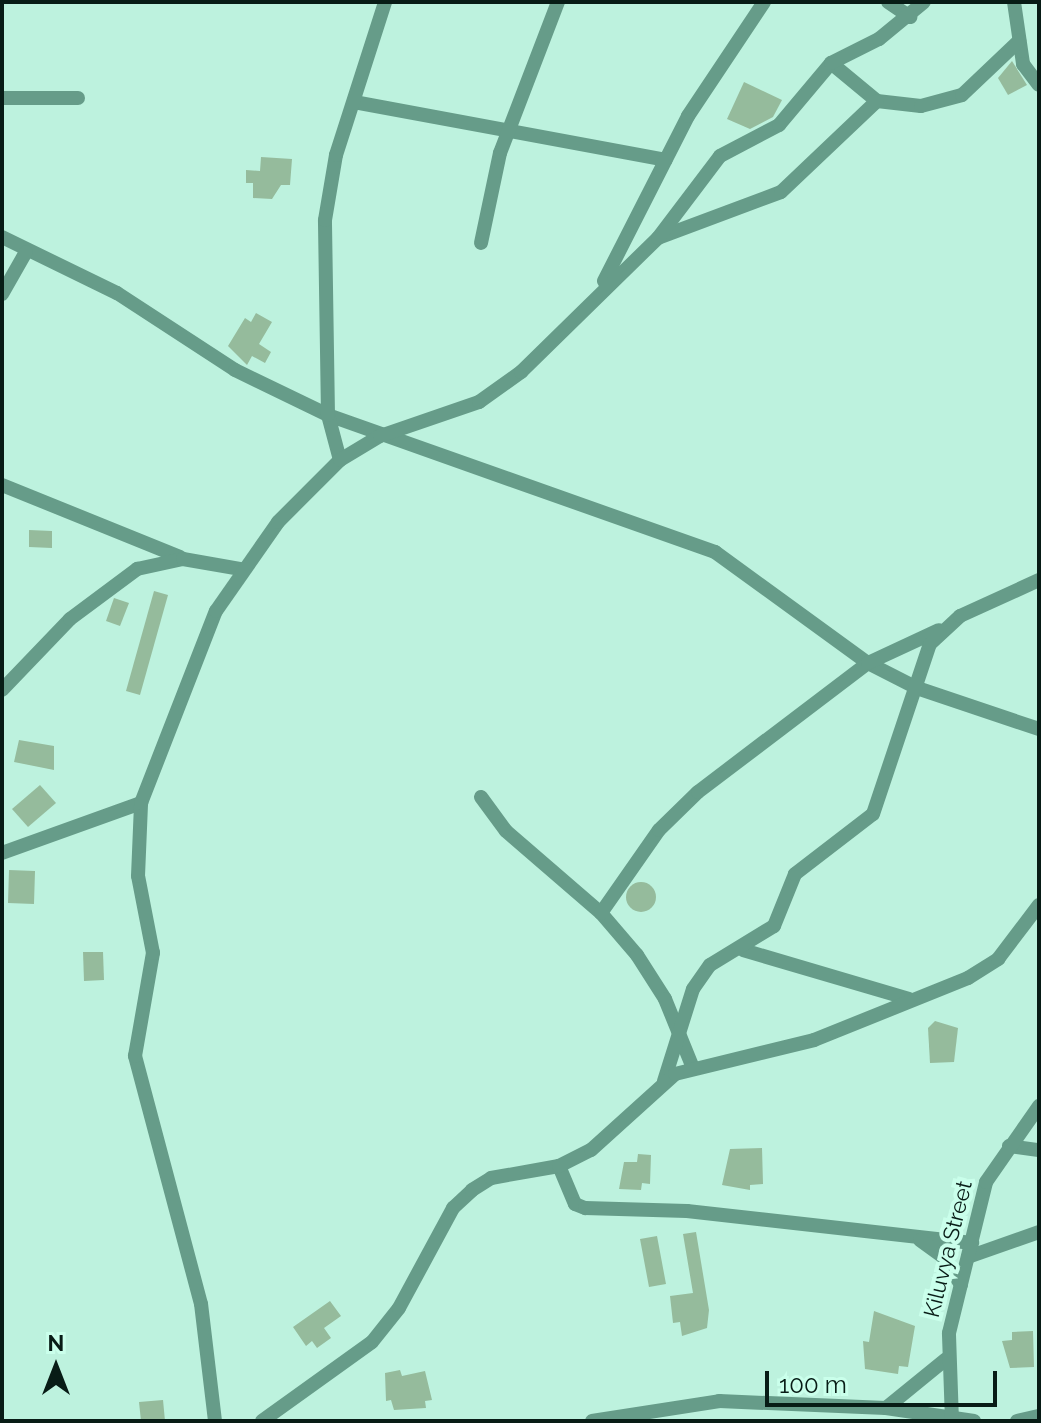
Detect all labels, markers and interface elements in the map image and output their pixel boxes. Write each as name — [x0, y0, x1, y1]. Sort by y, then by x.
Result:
street label: Kiluvya Street — [918, 1178, 978, 1320]
north arrow — [16, 1327, 96, 1407]
text: N — [48, 1330, 64, 1356]
scale bar — [769, 1355, 1001, 1405]
text: 100 m — [779, 1370, 847, 1399]

